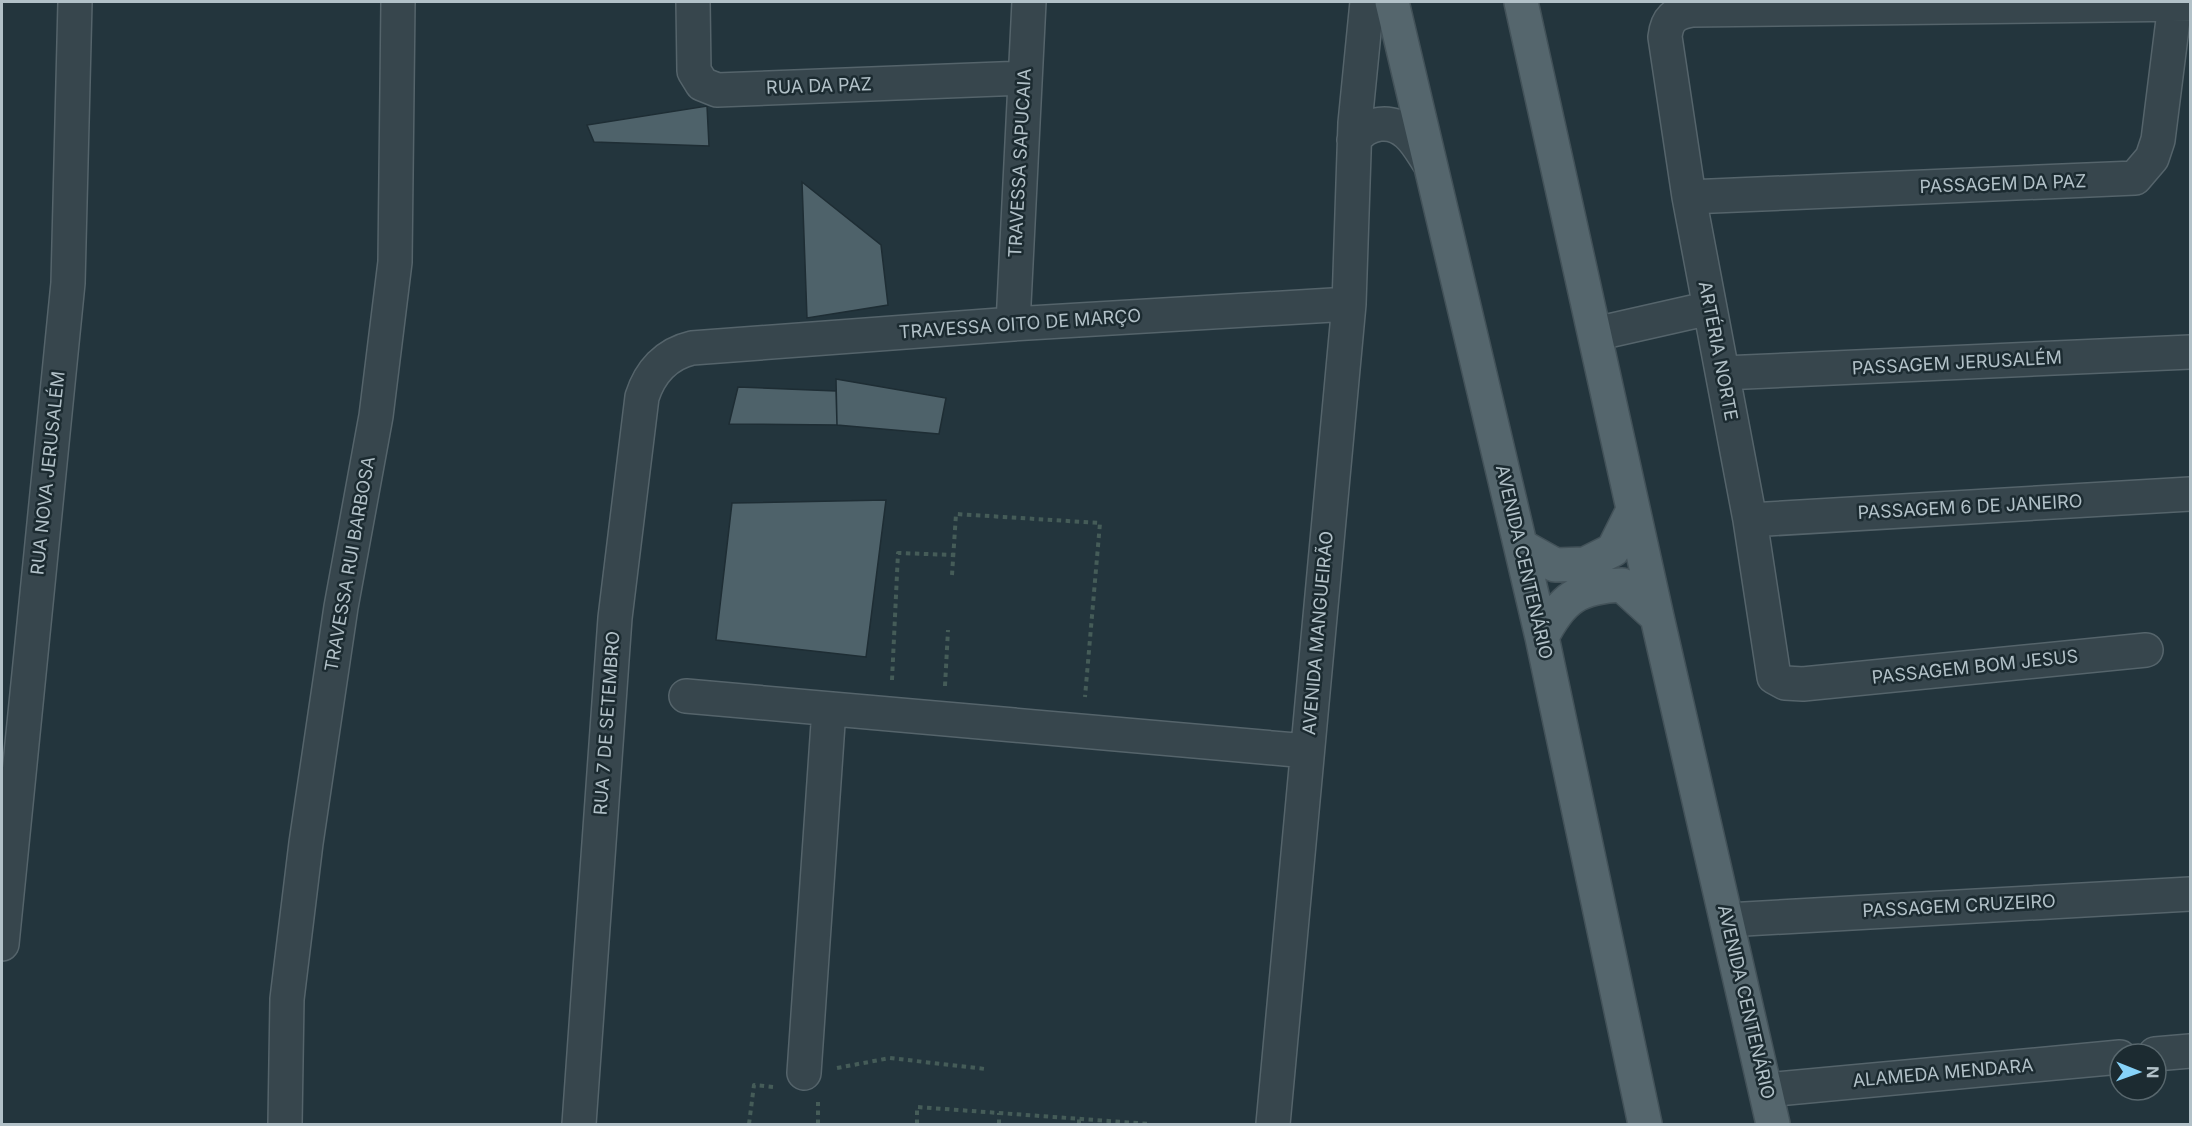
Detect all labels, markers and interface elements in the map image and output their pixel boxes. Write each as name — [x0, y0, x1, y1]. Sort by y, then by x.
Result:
street label: TRAVESSA SAPUCAIA — [1004, 68, 1035, 258]
street label: RUA DA PAZ — [766, 73, 872, 98]
street label: PASSAGEM DA PAZ — [1919, 170, 2087, 197]
street label: ARTÉRIA NORTE — [1695, 279, 1743, 422]
street label: TRAVESSA OITO DE MARÇO — [898, 305, 1142, 342]
street label: PASSAGEM JERUSALÉM — [1851, 346, 2063, 378]
street label: RUA NOVA JERUSALÉM — [25, 370, 69, 576]
street label: TRAVESSA RUI BARBOSA — [320, 455, 379, 673]
street label: AVENIDA CENTENÁRIO — [1492, 462, 1558, 661]
street label: PASSAGEM 6 DE JANEIRO — [1857, 490, 2083, 523]
street label: AVENIDA MANGUEIRÃO — [1297, 530, 1337, 736]
street label: RUA 7 DE SETEMBRO — [590, 630, 623, 816]
street label: PASSAGEM BOM JESUS — [1871, 645, 2079, 688]
street label: PASSAGEM CRUZEIRO — [1862, 890, 2056, 921]
street label: AVENIDA CENTENÁRIO — [1714, 902, 1780, 1101]
north arrow — [2108, 1042, 2168, 1102]
street label: ALAMEDA MENDARA — [1852, 1054, 2034, 1091]
text: N — [2143, 1066, 2163, 1079]

